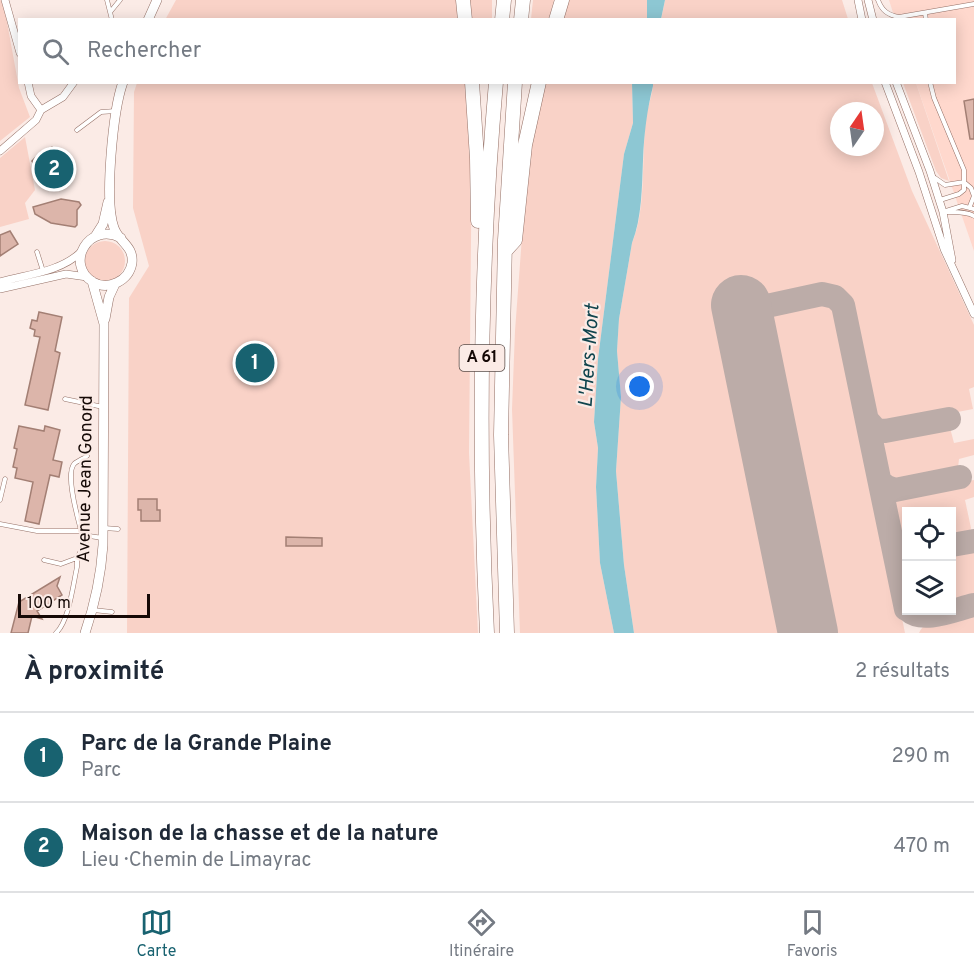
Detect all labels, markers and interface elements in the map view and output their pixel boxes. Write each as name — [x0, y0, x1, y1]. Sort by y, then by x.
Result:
search box — [18, 18, 956, 84]
icon: search — [39, 35, 72, 68]
text: Rechercher — [87, 38, 201, 65]
north arrow — [830, 102, 884, 156]
pin: 2 — [34, 146, 74, 192]
water label: L'Hers-Mort — [573, 303, 607, 408]
pin: 1 — [236, 340, 274, 386]
road number: A 61 — [460, 345, 504, 371]
your location — [625, 372, 654, 401]
street label: Avenue Jean Gonord — [73, 395, 99, 563]
map controls — [902, 507, 956, 615]
button: locate — [902, 507, 956, 561]
button: layers — [902, 561, 956, 615]
scale bar — [18, 591, 150, 618]
text: 100 m — [27, 594, 71, 614]
text: À proximité — [24, 656, 164, 689]
text: 2 résultats — [855, 659, 950, 685]
text: Parc de la Grande Plaine — [81, 731, 332, 758]
text: 1 — [40, 744, 48, 770]
text: 290 m — [892, 744, 950, 770]
text: Parc — [81, 758, 121, 784]
text: Maison de la chasse et de la nature — [81, 821, 438, 848]
text: 2 — [37, 834, 50, 860]
text: 470 m — [893, 834, 950, 860]
text: Lieu · Chemin de Limayrac — [81, 848, 312, 874]
tab: Carte — [136, 906, 176, 962]
tab: Itinéraire — [449, 906, 514, 962]
tab: Favoris — [787, 906, 838, 962]

